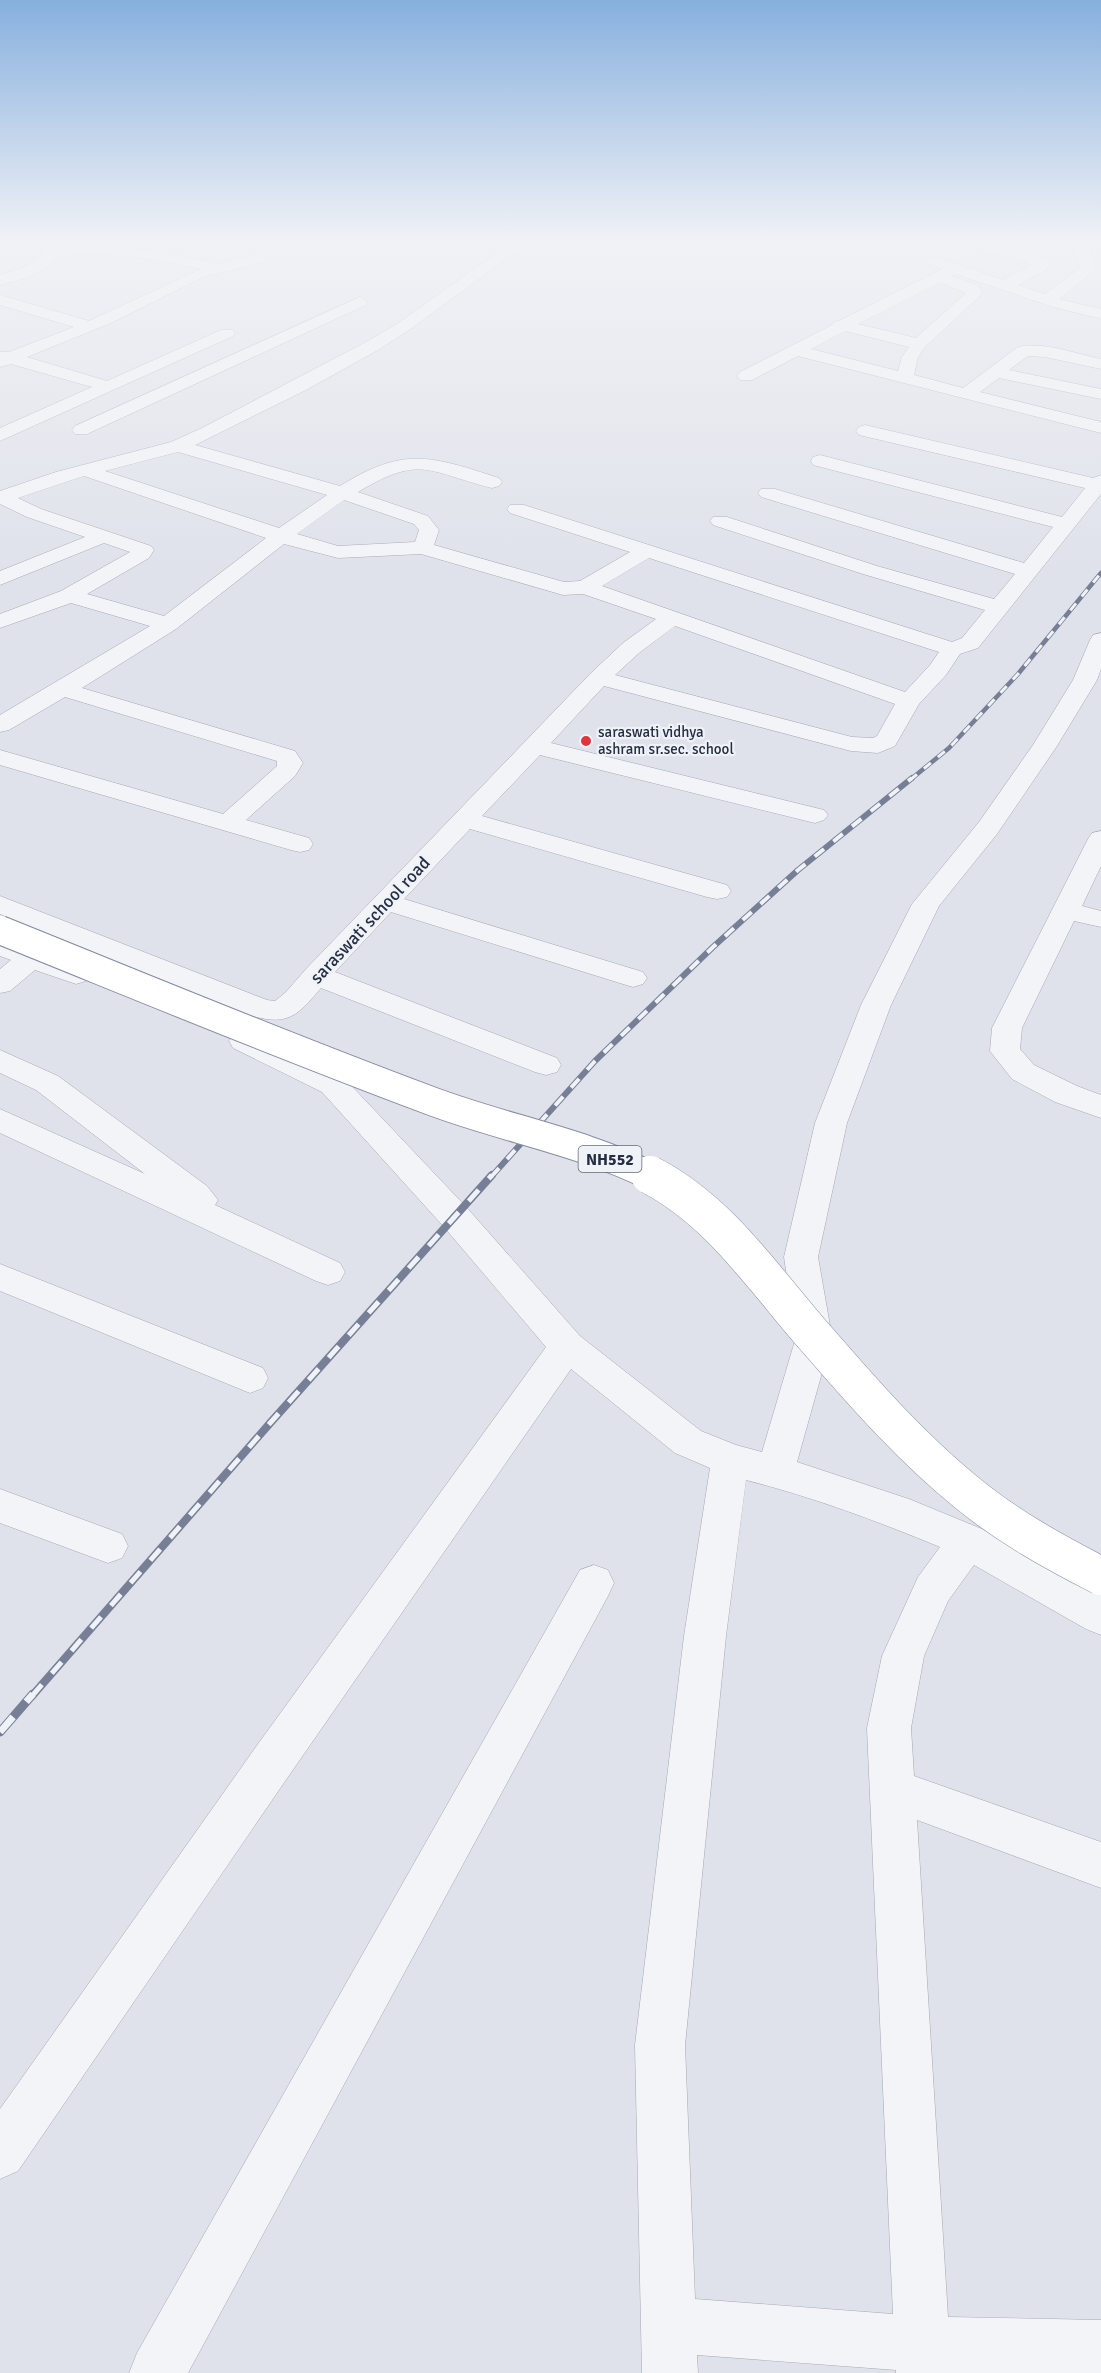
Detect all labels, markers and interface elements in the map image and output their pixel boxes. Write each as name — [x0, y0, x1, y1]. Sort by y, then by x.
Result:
place label: saraswati vidhya ashram sr.sec. school — [598, 723, 734, 758]
marker: saraswati vidhya ashram sr.sec. school — [579, 734, 593, 748]
street label: saraswati school road — [305, 852, 435, 988]
road number: NH552 — [578, 1146, 642, 1172]

